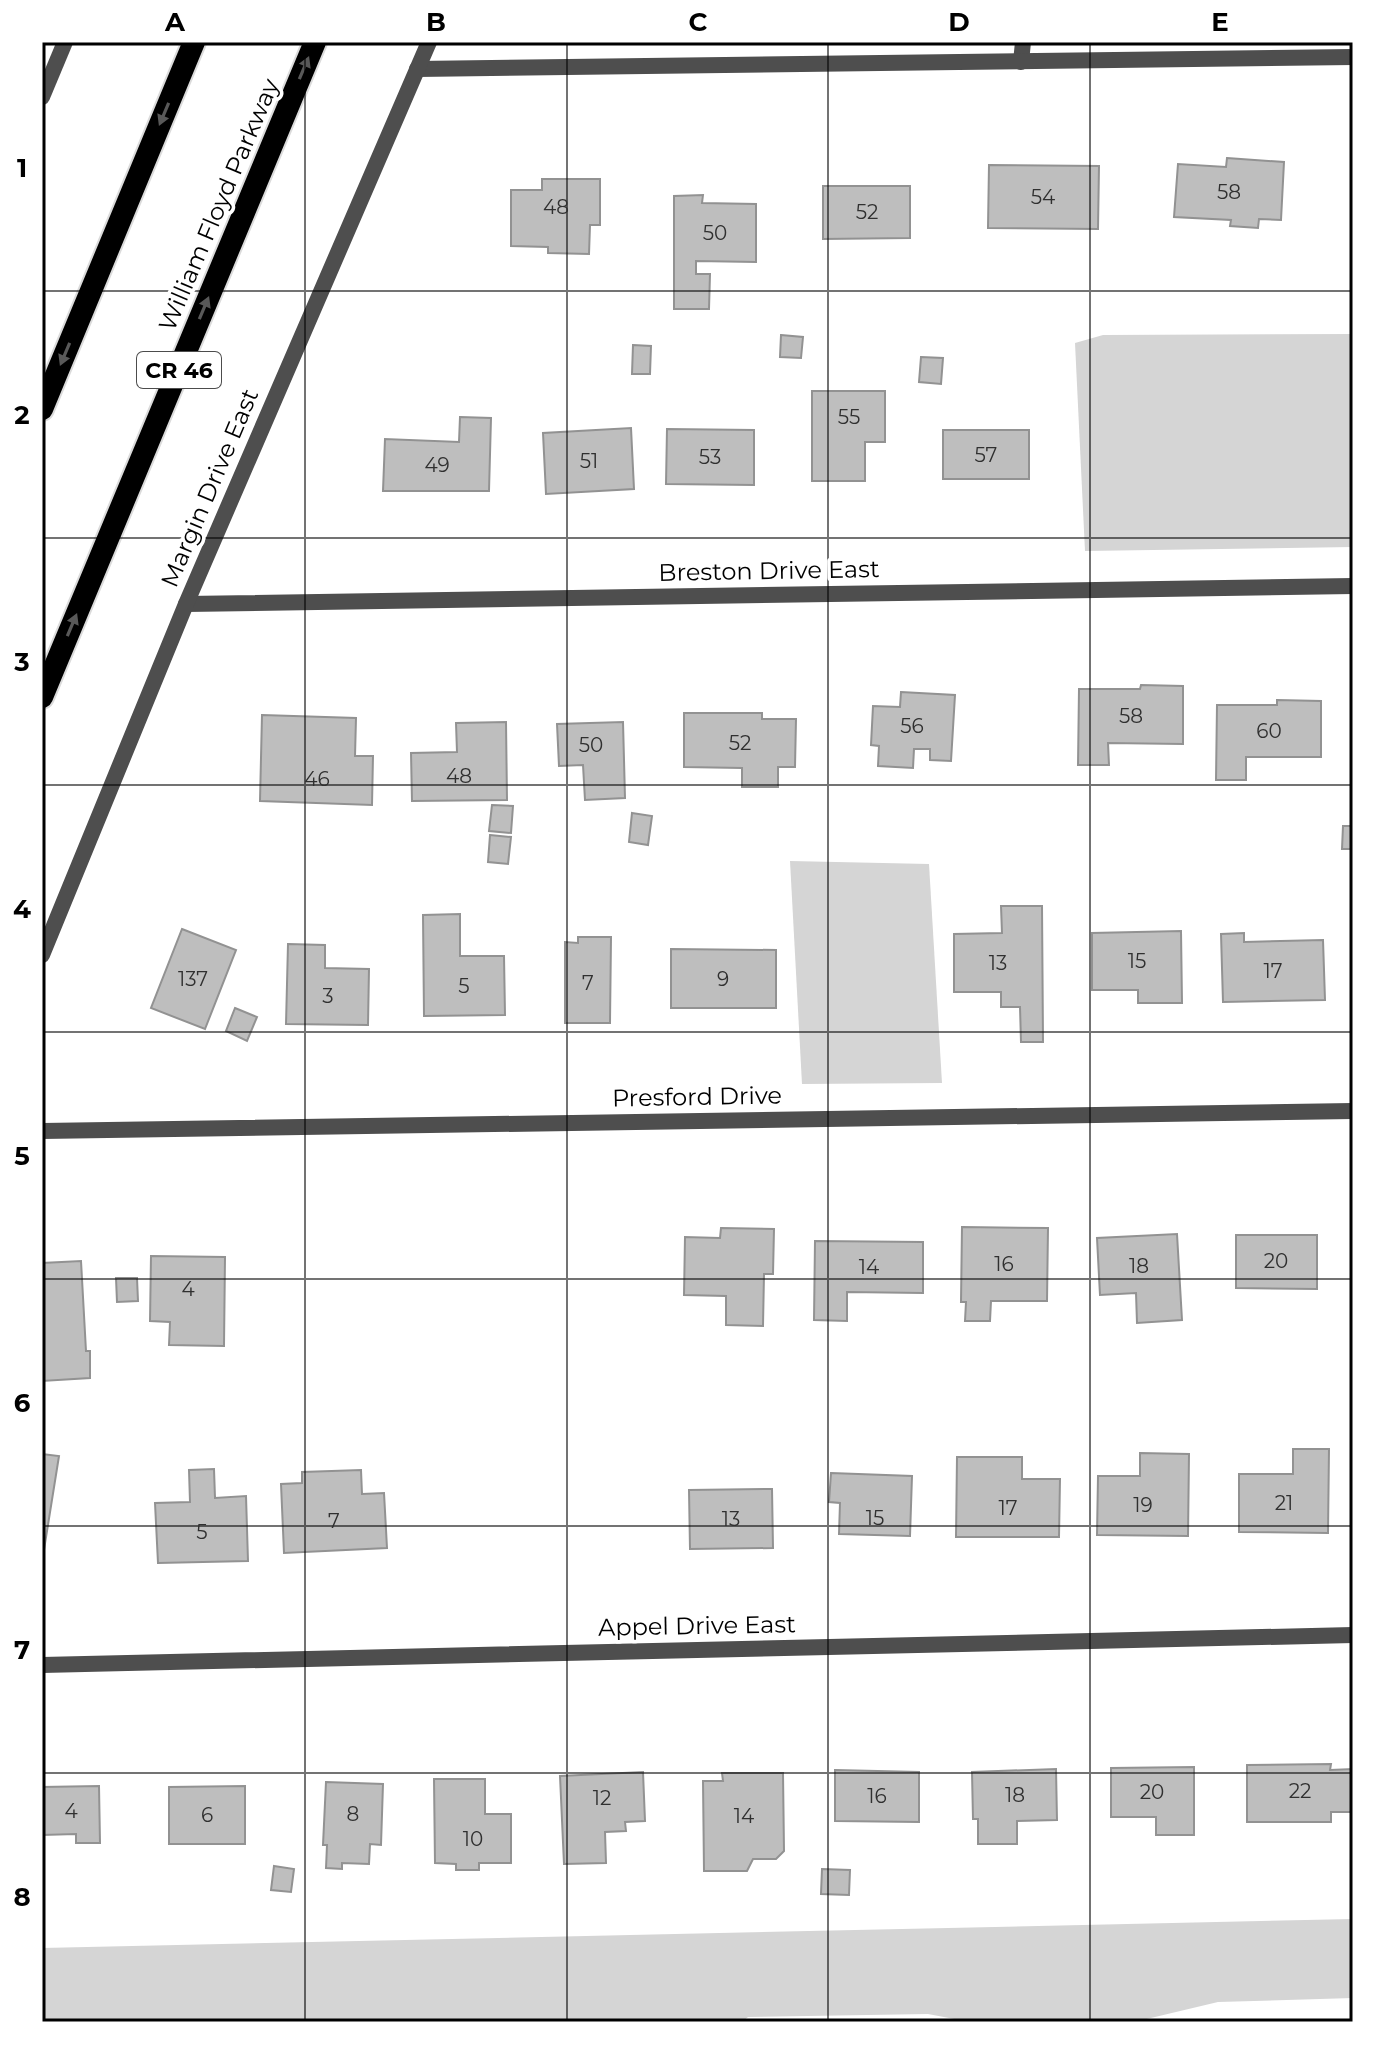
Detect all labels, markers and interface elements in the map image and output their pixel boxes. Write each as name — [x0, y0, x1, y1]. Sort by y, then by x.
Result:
text: A — [164, 6, 186, 38]
text: B — [426, 6, 446, 38]
text: C — [689, 6, 708, 38]
text: D — [948, 6, 970, 38]
text: E — [1211, 6, 1229, 38]
one-way arrow — [298, 56, 311, 80]
street label: William Floyd Parkway — [152, 74, 285, 335]
one-way arrow — [158, 102, 171, 126]
text: 1 — [17, 152, 27, 184]
house number: 58 — [1217, 180, 1241, 204]
house number: 54 — [1031, 185, 1055, 209]
house number: 48 — [543, 195, 569, 219]
house number: 52 — [856, 200, 878, 224]
house number: 50 — [703, 221, 727, 245]
one-way arrow — [198, 296, 211, 320]
one-way arrow — [58, 342, 71, 366]
road number: CR 46 — [137, 352, 221, 388]
street label: Margin Drive East — [155, 384, 264, 591]
text: 2 — [14, 399, 30, 431]
house number: 55 — [838, 405, 860, 429]
house number: 57 — [975, 443, 997, 467]
house number: 53 — [699, 445, 721, 469]
house number: 51 — [580, 449, 598, 473]
house number: 49 — [424, 453, 450, 477]
street label: Breston Drive East — [658, 554, 880, 587]
one-way arrow — [66, 613, 79, 637]
text: 3 — [13, 646, 30, 678]
house number: 58 — [1119, 704, 1143, 728]
house number: 56 — [900, 714, 924, 738]
house number: 60 — [1256, 719, 1282, 743]
house number: 52 — [729, 731, 751, 755]
house number: 50 — [579, 733, 603, 757]
house number: 48 — [446, 764, 472, 788]
house number: 46 — [304, 767, 330, 791]
text: 4 — [13, 893, 31, 925]
house number: 15 — [1128, 949, 1146, 973]
house number: 13 — [989, 951, 1007, 975]
house number: 17 — [1264, 959, 1283, 983]
house number: 137 — [178, 967, 208, 991]
house number: 9 — [717, 967, 729, 991]
house number: 7 — [582, 971, 594, 995]
house number: 5 — [458, 974, 470, 998]
house number: 3 — [322, 984, 334, 1008]
street label: Presford Drive — [612, 1081, 782, 1112]
text: 5 — [14, 1140, 30, 1172]
house number: 20 — [1264, 1249, 1288, 1273]
house number: 16 — [994, 1252, 1014, 1276]
house number: 18 — [1129, 1254, 1149, 1278]
house number: 14 — [859, 1255, 879, 1279]
house number: 4 — [181, 1277, 195, 1301]
text: 6 — [14, 1387, 31, 1419]
house number: 21 — [1275, 1491, 1293, 1515]
house number: 19 — [1133, 1493, 1153, 1517]
house number: 17 — [999, 1496, 1018, 1520]
house number: 15 — [866, 1506, 884, 1530]
house number: 13 — [722, 1507, 740, 1531]
house number: 7 — [328, 1509, 340, 1533]
house number: 5 — [196, 1520, 208, 1544]
street label: Appel Drive East — [598, 1609, 796, 1642]
text: 7 — [14, 1634, 30, 1666]
house number: 22 — [1289, 1779, 1311, 1803]
house number: 20 — [1140, 1780, 1164, 1804]
house number: 18 — [1005, 1783, 1025, 1807]
house number: 16 — [867, 1784, 887, 1808]
house number: 12 — [593, 1786, 611, 1810]
house number: 4 — [64, 1799, 78, 1823]
house number: 8 — [347, 1802, 359, 1826]
house number: 6 — [201, 1803, 213, 1827]
house number: 14 — [734, 1804, 754, 1828]
house number: 10 — [463, 1827, 483, 1851]
text: 8 — [13, 1881, 31, 1913]

